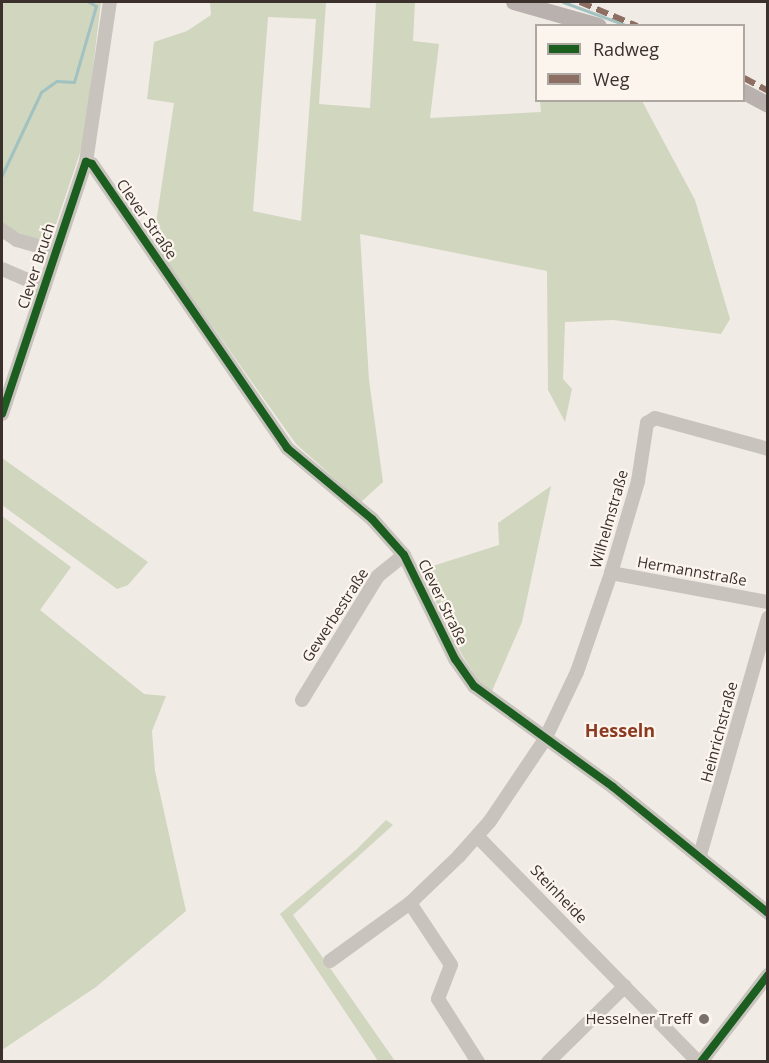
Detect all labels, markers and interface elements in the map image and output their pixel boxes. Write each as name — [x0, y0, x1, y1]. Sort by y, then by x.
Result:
legend — [535, 24, 745, 102]
text: Radweg — [593, 37, 659, 61]
text: Weg — [593, 67, 630, 91]
street label: Clever Straße — [113, 176, 181, 262]
street label: Clever Bruch — [14, 221, 58, 311]
street label: Wilhelmstraße — [586, 468, 632, 570]
street label: Hermannstraße — [636, 553, 748, 589]
street label: Clever Straße — [414, 556, 472, 648]
street label: Gewerbestraße — [298, 565, 372, 665]
street label: Heinrichstraße — [697, 680, 741, 784]
district label: Hesseln — [585, 719, 655, 741]
street label: Steinheide — [527, 861, 591, 927]
place label: Hesselner Treff — [585, 1010, 692, 1028]
marker: Hesselner Treff — [697, 1012, 711, 1026]

